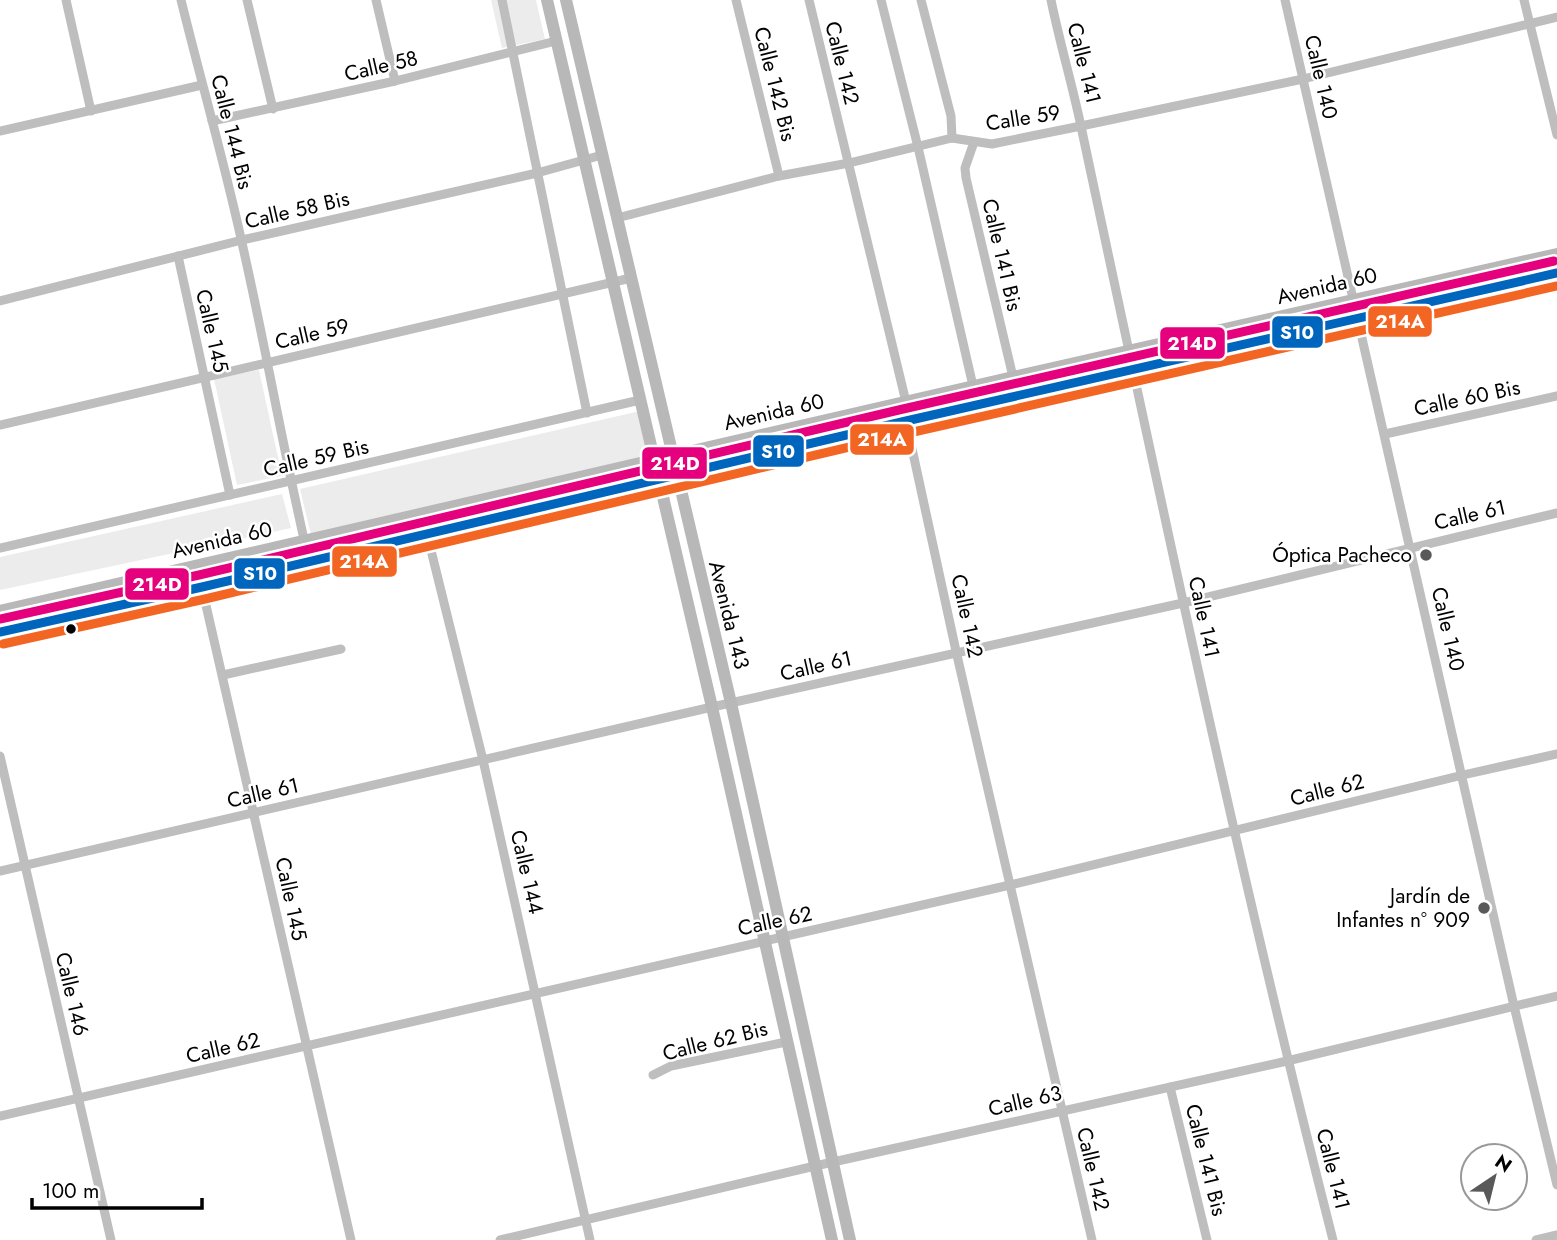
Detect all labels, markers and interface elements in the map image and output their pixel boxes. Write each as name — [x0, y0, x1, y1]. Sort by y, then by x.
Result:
street label: Calle 142 — [817, 18, 867, 108]
street label: Calle 141 — [1059, 19, 1109, 107]
street label: Calle 142 Bis — [746, 24, 804, 144]
street label: Calle 140 — [1297, 32, 1345, 122]
street label: Calle 58 — [341, 43, 421, 89]
street label: Calle 144 Bis — [203, 72, 261, 192]
street label: Calle 59 — [984, 97, 1062, 139]
street label: Calle 58 Bis — [242, 183, 352, 237]
street label: Calle 141 Bis — [975, 196, 1029, 314]
street label: Avenida 60 — [1274, 260, 1380, 312]
street label: Calle 145 — [188, 286, 236, 376]
line badge: 214A — [1367, 305, 1433, 338]
text: 214A — [1375, 308, 1425, 335]
street label: Calle 59 — [272, 311, 352, 357]
line badge: S10 — [1271, 315, 1324, 349]
text: S10 — [1280, 319, 1314, 346]
line badge: 214D — [1159, 326, 1226, 360]
text: 214D — [1167, 330, 1217, 357]
street label: Calle 60 Bis — [1411, 372, 1523, 424]
street label: Avenida 60 — [721, 386, 827, 438]
line badge: 214A — [849, 423, 915, 456]
text: 214A — [857, 426, 907, 453]
street label: Calle 59 Bis — [260, 431, 372, 485]
line badge: S10 — [752, 434, 805, 468]
text: S10 — [761, 438, 795, 465]
line badge: 214D — [641, 446, 708, 480]
text: 214D — [650, 450, 700, 477]
street label: Calle 61 — [1431, 492, 1509, 538]
street label: Avenida 60 — [169, 514, 275, 566]
place label: Óptica Pacheco — [1272, 540, 1412, 570]
line badge: 214A — [331, 545, 398, 578]
marker: Óptica Pacheco — [1418, 547, 1434, 563]
text: 214A — [339, 548, 389, 575]
line badge: S10 — [233, 557, 286, 590]
street label: Avenida 143 — [701, 558, 757, 672]
text: S10 — [243, 560, 277, 587]
line badge: 214D — [124, 567, 190, 601]
text: 214D — [132, 571, 182, 598]
street label: Calle 142 — [944, 571, 990, 661]
street label: Calle 141 — [1181, 574, 1227, 660]
street label: Calle 140 — [1424, 584, 1472, 674]
unlabelled marker — [64, 622, 78, 636]
street label: Calle 61 — [777, 643, 855, 689]
street label: Calle 62 — [1287, 766, 1367, 814]
street label: Calle 61 — [224, 770, 302, 816]
street label: Calle 144 — [503, 827, 551, 917]
street label: Calle 145 — [268, 854, 314, 944]
place label: Jardín de Infantes n° 909 — [1336, 881, 1470, 935]
street label: Calle 62 — [735, 898, 815, 944]
marker: Jardín de Infantes n° 909 — [1476, 900, 1492, 916]
street label: Calle 146 — [48, 949, 96, 1039]
street label: Calle 62 Bis — [659, 1013, 771, 1069]
street label: Calle 62 — [183, 1025, 263, 1071]
street label: Calle 63 — [985, 1078, 1065, 1124]
street label: Calle 141 Bis — [1178, 1101, 1234, 1219]
street label: Calle 142 — [1069, 1124, 1117, 1214]
street label: Calle 141 — [1308, 1125, 1358, 1213]
north arrow — [1459, 1142, 1529, 1212]
text: N — [1490, 1148, 1517, 1179]
scale bar — [32, 1166, 201, 1210]
text: 100 m — [42, 1176, 99, 1206]

